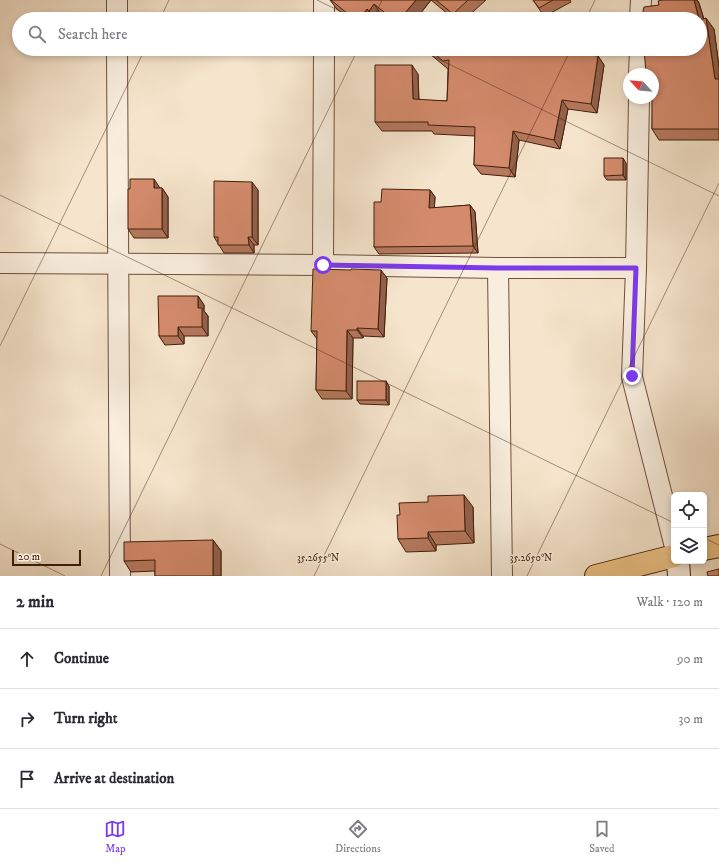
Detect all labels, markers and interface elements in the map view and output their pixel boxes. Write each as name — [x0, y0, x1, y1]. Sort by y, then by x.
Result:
search box — [12, 12, 707, 56]
icon: search — [26, 23, 48, 45]
text: Search here — [58, 25, 127, 44]
north arrow — [623, 68, 659, 104]
route start — [314, 256, 332, 274]
route end — [623, 367, 641, 385]
map controls — [671, 492, 707, 564]
button: locate — [671, 492, 707, 528]
button: layers — [671, 528, 707, 564]
scale bar — [12, 548, 81, 567]
text: 20 m — [18, 550, 40, 564]
text: 35.2655°N — [297, 552, 339, 564]
text: 35.2650°N — [510, 552, 552, 564]
text: 2 min — [16, 591, 54, 613]
text: Walk · 120 m — [637, 594, 703, 610]
icon: ahead — [16, 648, 38, 670]
text: Continue — [54, 649, 109, 668]
text: 90 m — [677, 651, 703, 667]
icon: right — [16, 708, 38, 730]
text: Turn right — [54, 709, 117, 728]
text: 30 m — [679, 711, 703, 727]
icon: arrive — [16, 768, 38, 790]
text: Arrive at destination — [54, 769, 174, 788]
tab: Map — [104, 818, 126, 856]
tab: Directions — [335, 818, 381, 856]
tab: Saved — [589, 818, 615, 856]

